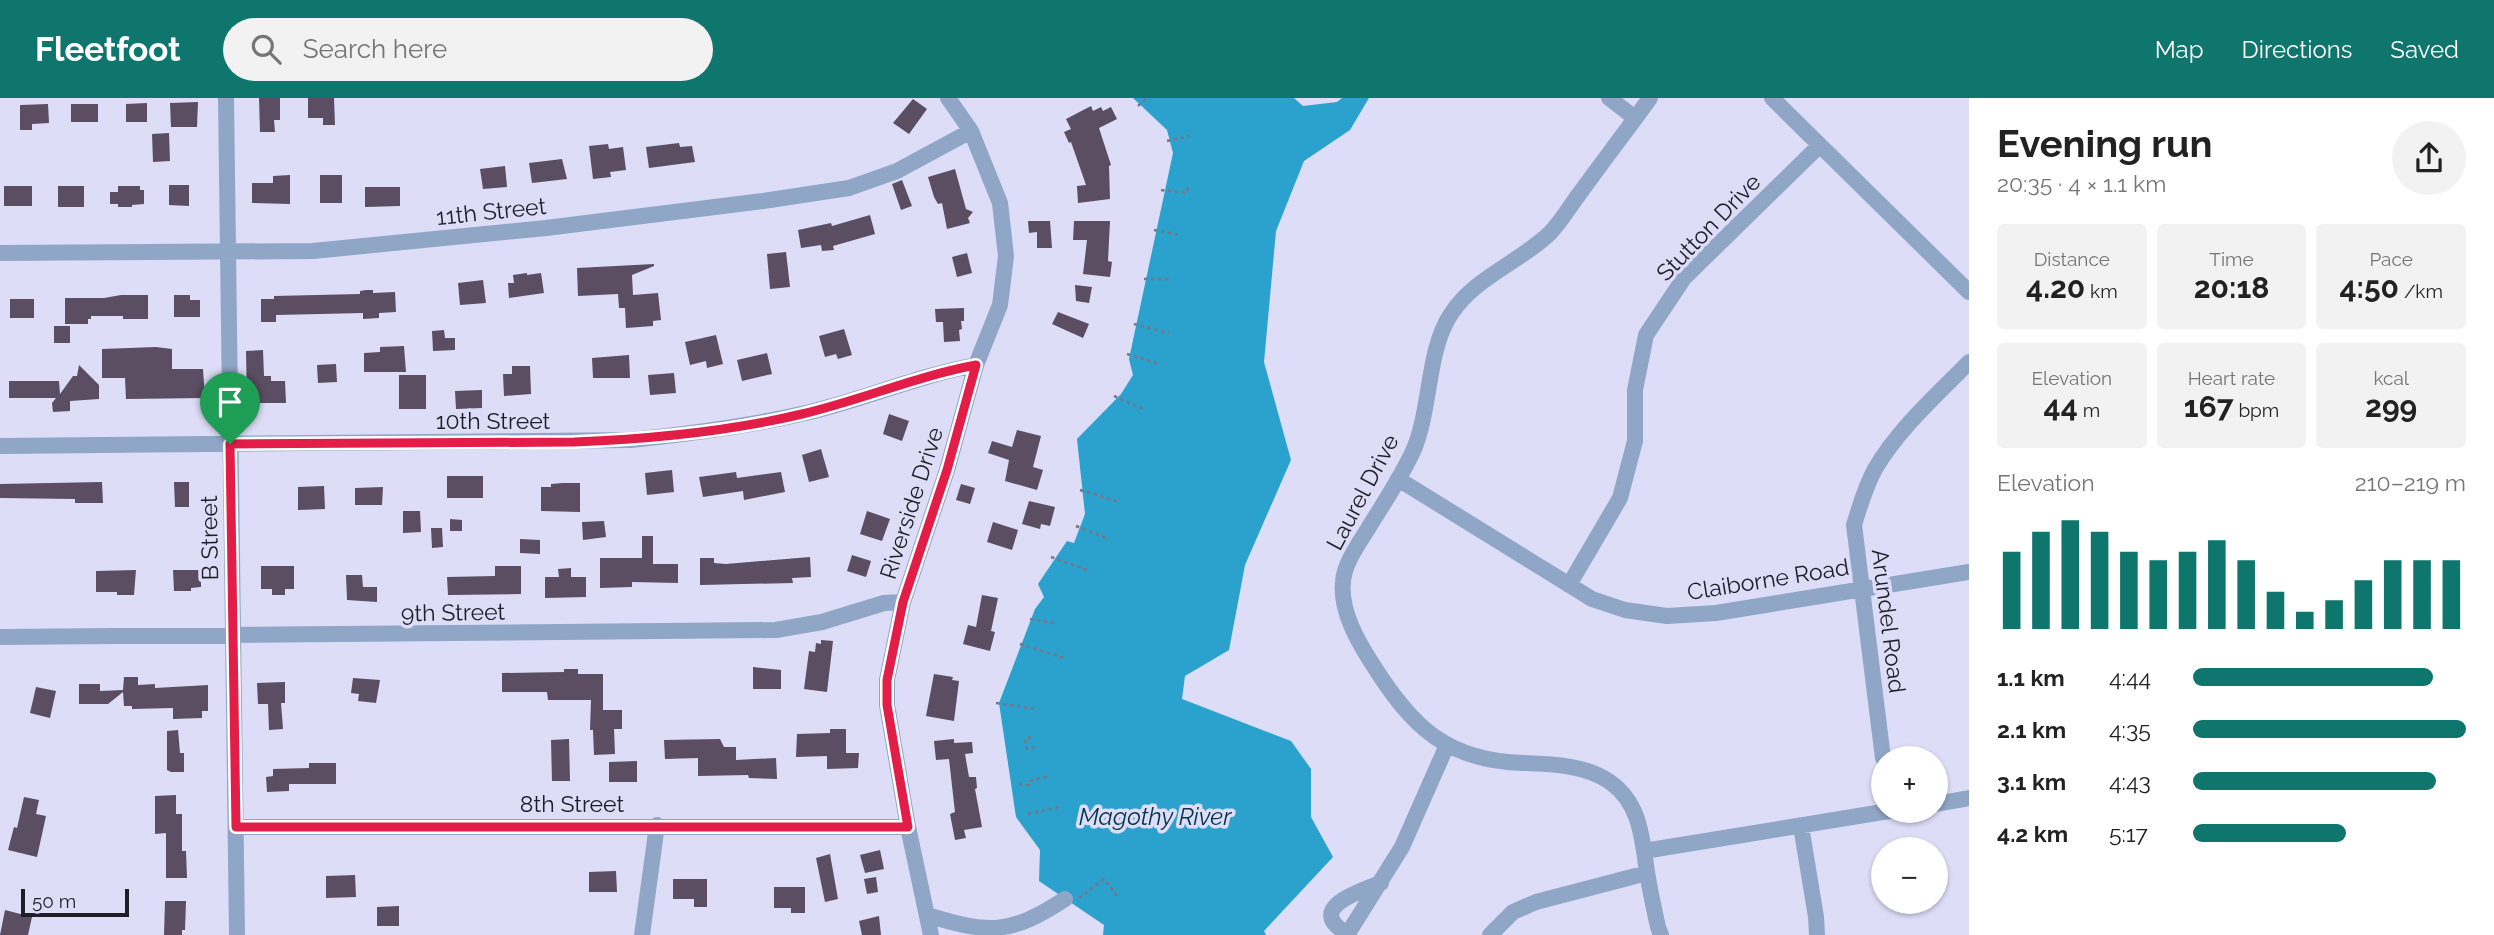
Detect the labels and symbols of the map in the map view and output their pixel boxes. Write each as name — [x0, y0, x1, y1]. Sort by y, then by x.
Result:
street label: Stutton Drive — [1650, 168, 1766, 286]
street label: 11th Street — [435, 192, 548, 230]
pin — [200, 372, 260, 444]
street label: 10th Street — [436, 407, 551, 434]
street label: Riverside Drive — [874, 424, 948, 582]
street label: Laurel Drive — [1320, 430, 1404, 554]
street label: B Street — [195, 495, 223, 581]
street label: Arundel Road — [1867, 547, 1911, 695]
street label: Claiborne Road — [1685, 553, 1851, 605]
street label: 9th Street — [401, 598, 506, 626]
street label: 8th Street — [520, 790, 624, 817]
water label: Magothy River — [1079, 802, 1232, 831]
scale bar — [21, 886, 130, 918]

